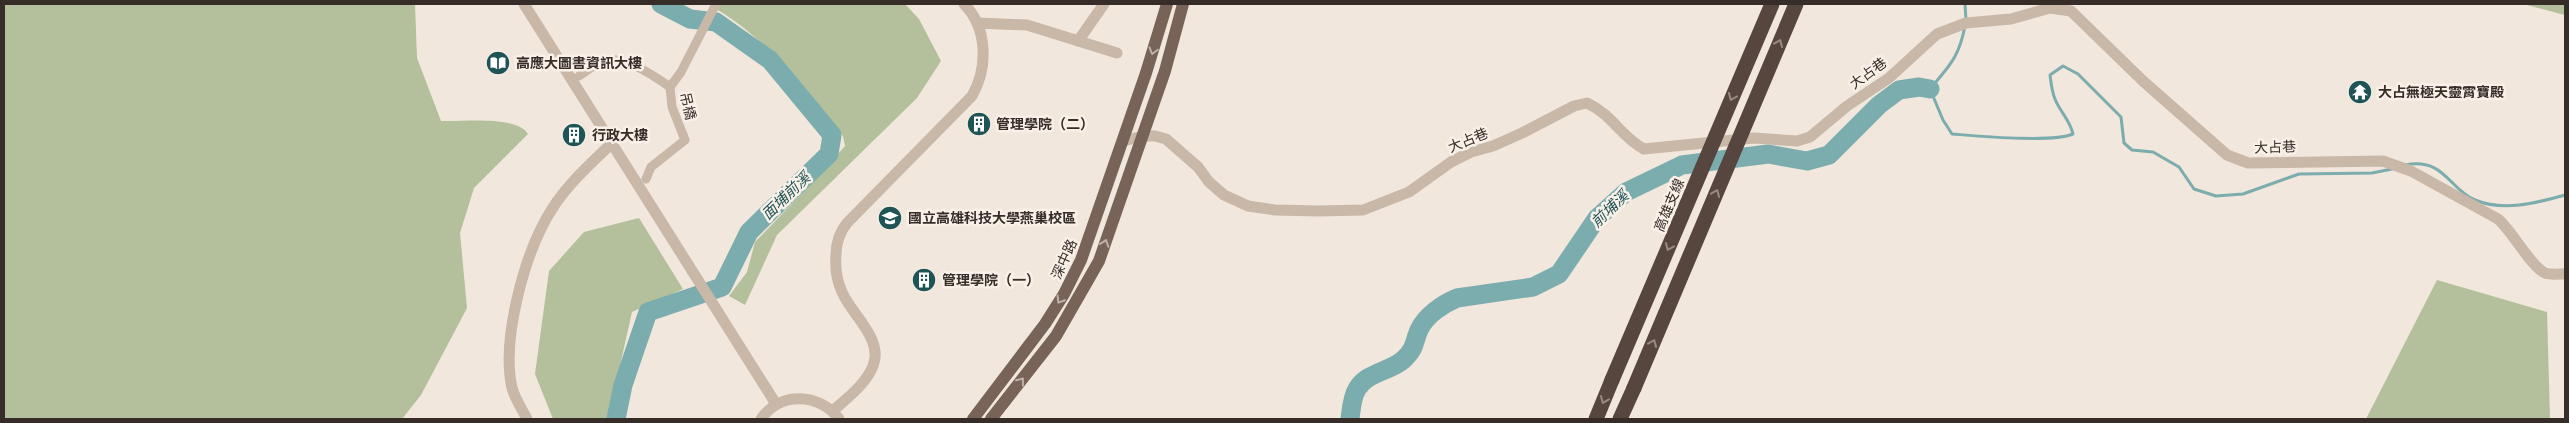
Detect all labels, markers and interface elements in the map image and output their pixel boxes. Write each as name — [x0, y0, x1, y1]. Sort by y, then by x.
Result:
one-way arrow — [1772, 39, 1783, 48]
one-way arrow — [1148, 46, 1159, 55]
library icon: 高應大圖書資訊大樓 — [485, 50, 511, 76]
street label: 大占巷 — [1846, 53, 1890, 93]
place label: 高應大圖書資訊大樓 — [516, 54, 642, 72]
temple icon: 大占無極天靈霄寶殿 — [2347, 79, 2373, 105]
place label: 大占無極天靈霄寶殿 — [2378, 83, 2504, 101]
street label: 吊橋 — [676, 90, 700, 122]
one-way arrow — [1728, 92, 1739, 101]
building icon: 管理學院（二） — [966, 111, 992, 137]
place label: 管理學院（二） — [996, 115, 1094, 133]
building icon: 行政大樓 — [561, 122, 587, 148]
street label: 大占巷 — [1445, 124, 1491, 156]
place label: 行政大樓 — [592, 126, 648, 144]
street label: 大占巷 — [2254, 137, 2296, 157]
water label: 面埔前溪 — [757, 167, 815, 223]
street label: 高雄支線 — [1650, 176, 1688, 234]
water label: 前埔溪 — [1587, 185, 1634, 231]
one-way arrow — [1709, 189, 1720, 198]
school or university icon: 國立高雄科技大學燕巢校區 — [877, 205, 903, 231]
place label: 國立高雄科技大學燕巢校區 — [908, 209, 1076, 227]
street label: 深中路 — [1047, 236, 1081, 282]
one-way arrow — [1099, 239, 1109, 248]
one-way arrow — [1664, 242, 1675, 251]
building icon: 管理學院（一） — [911, 267, 937, 293]
place label: 管理學院（一） — [942, 271, 1040, 289]
one-way arrow — [1057, 295, 1067, 304]
one-way arrow — [1646, 339, 1657, 348]
one-way arrow — [1015, 377, 1024, 387]
one-way arrow — [1599, 395, 1610, 404]

